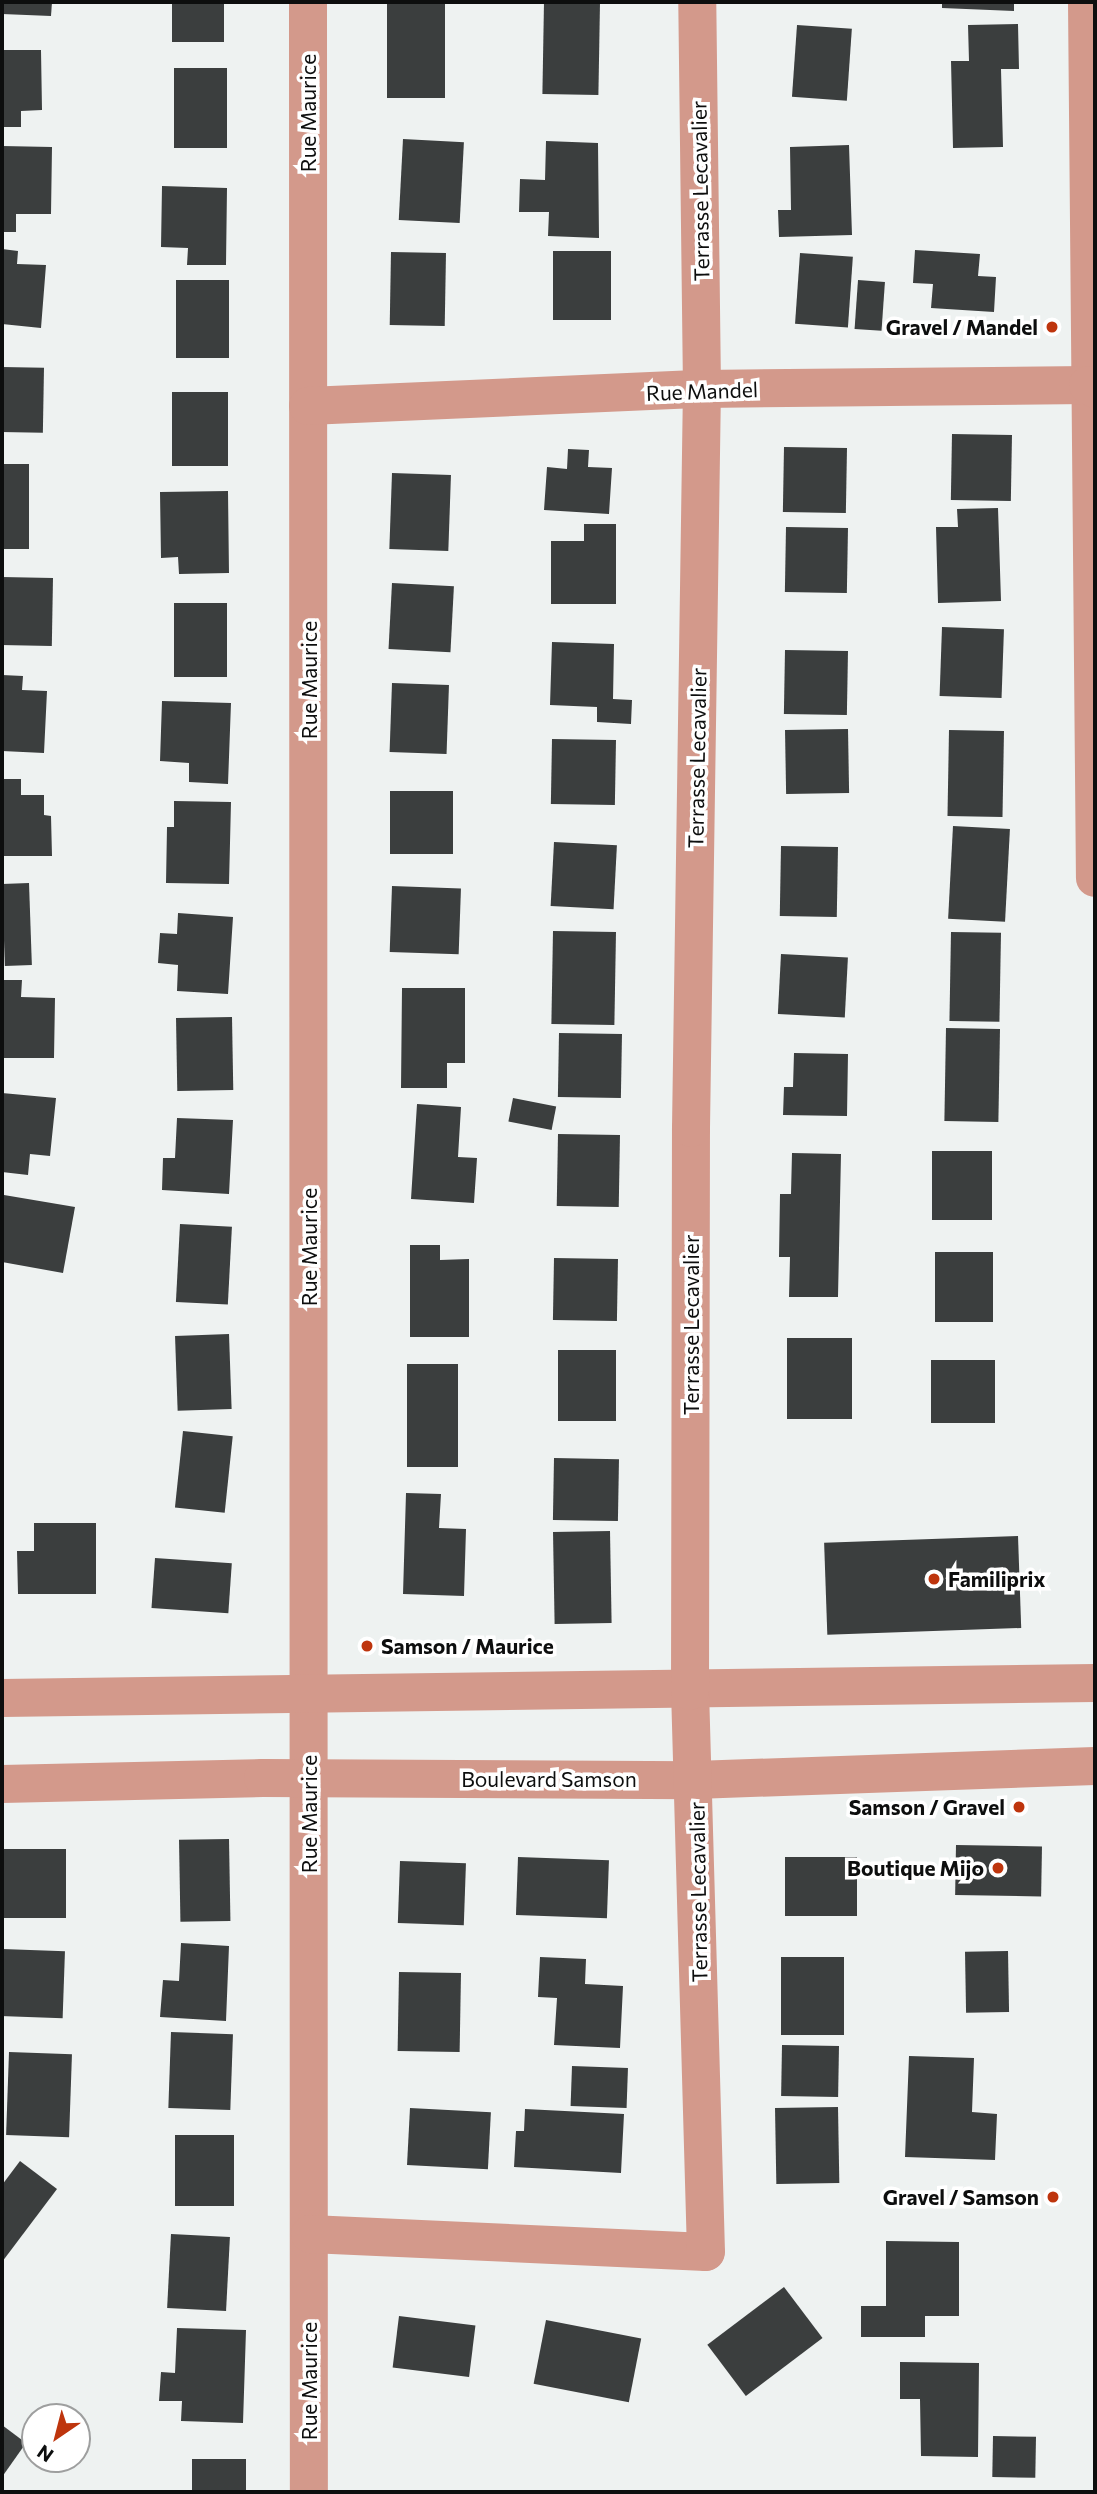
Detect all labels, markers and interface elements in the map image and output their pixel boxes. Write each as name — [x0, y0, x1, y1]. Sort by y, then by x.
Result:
street label: Rue Maurice — [295, 54, 321, 172]
street label: Terrasse Lecavalier — [686, 100, 714, 282]
place label: Gravel / Mandel — [886, 314, 1038, 340]
marker: Gravel / Mandel — [1044, 319, 1060, 335]
street label: Rue Mandel — [645, 376, 759, 406]
street label: Rue Maurice — [296, 621, 322, 739]
street label: Terrasse Lecavalier — [683, 667, 711, 849]
street label: Rue Maurice — [296, 1188, 322, 1306]
street label: Terrasse Lecavalier — [678, 1235, 704, 1415]
place label: Familiprix — [948, 1566, 1045, 1592]
marker: Familiprix — [926, 1571, 942, 1587]
place label: Samson / Maurice — [381, 1633, 554, 1659]
marker: Samson / Maurice — [359, 1638, 375, 1654]
street label: Rue Maurice — [296, 1755, 322, 1873]
street label: Boulevard Samson — [461, 1766, 637, 1792]
place label: Samson / Gravel — [849, 1794, 1005, 1820]
marker: Samson / Gravel — [1011, 1799, 1027, 1815]
street label: Terrasse Lecavalier — [684, 1801, 712, 1983]
place label: Boutique Mijo — [847, 1855, 984, 1881]
marker: Boutique Mijo — [990, 1860, 1006, 1876]
place label: Gravel / Samson — [883, 2184, 1039, 2210]
marker: Gravel / Samson — [1045, 2189, 1061, 2205]
street label: Rue Maurice — [296, 2322, 322, 2440]
north arrow — [21, 2403, 91, 2473]
text: N — [32, 2440, 57, 2467]

